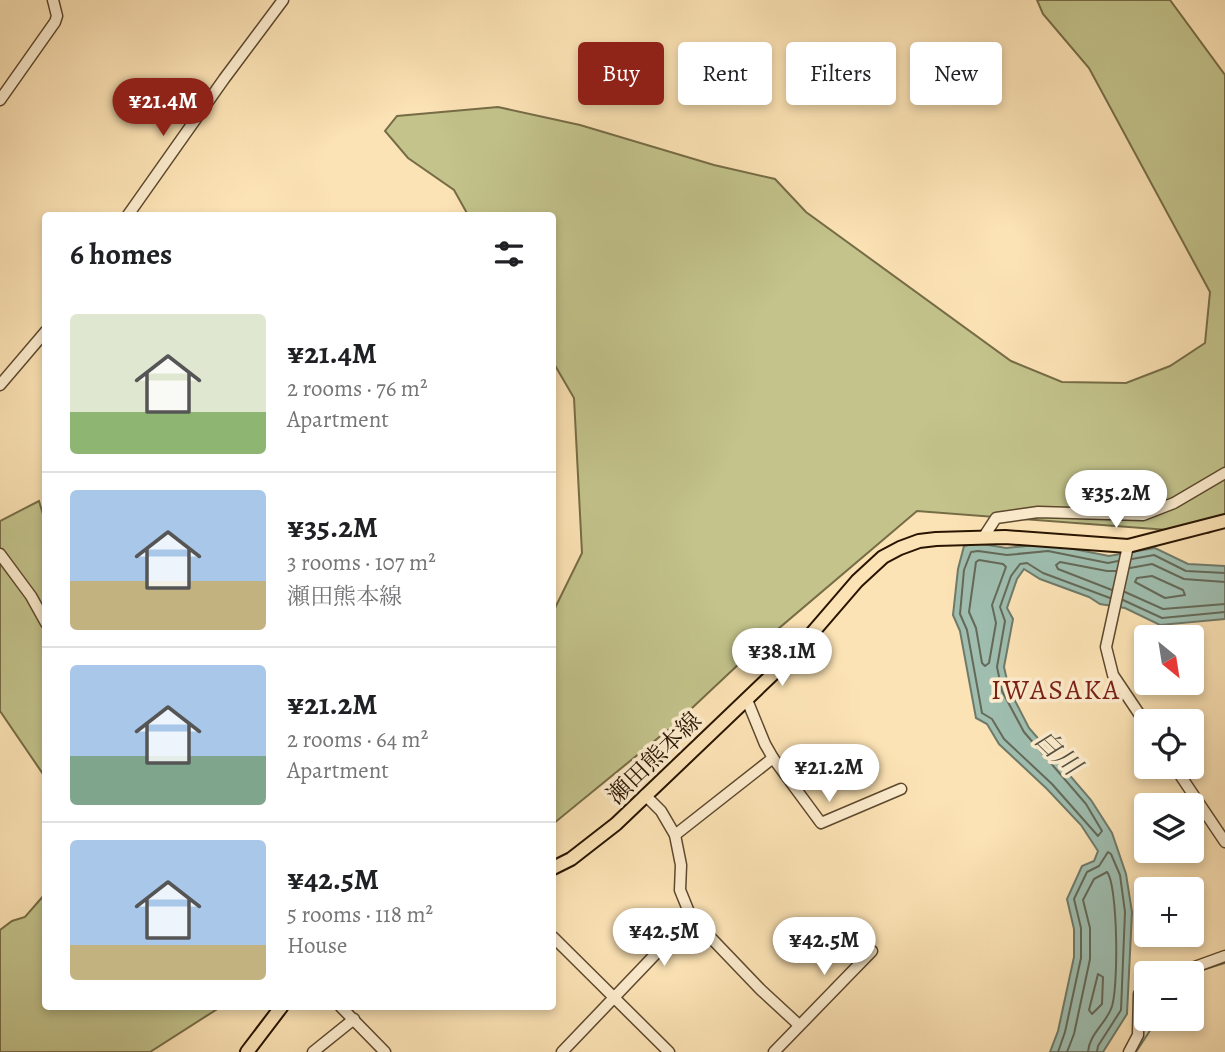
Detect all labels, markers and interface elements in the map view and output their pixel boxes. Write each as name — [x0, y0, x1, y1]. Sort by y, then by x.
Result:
chip: Buy — [578, 42, 664, 105]
chip: Rent — [678, 42, 772, 105]
chip: Filters — [786, 42, 896, 105]
chip: New — [910, 42, 1002, 105]
pin: ¥21.4M — [106, 78, 220, 138]
text: ¥21.4M — [128, 85, 198, 116]
text: 6 homes — [70, 234, 172, 274]
icon: filters — [490, 235, 528, 273]
text: ¥21.4M — [287, 333, 377, 373]
icon: home — [126, 342, 210, 426]
text: 2 rooms · 76 m² — [287, 373, 428, 404]
text: Apartment — [287, 404, 389, 435]
pin: ¥35.2M — [1059, 470, 1173, 530]
text: ¥35.2M — [1081, 477, 1151, 508]
text: ¥35.2M — [287, 507, 378, 547]
icon: home — [126, 518, 210, 602]
text: 3 rooms · 107 m² — [287, 547, 436, 578]
text: 瀬田熊本線 — [287, 581, 402, 612]
north arrow — [1134, 625, 1204, 695]
map controls — [1134, 625, 1204, 1031]
pin: ¥38.1M — [725, 628, 839, 688]
text: ¥38.1M — [748, 635, 816, 666]
district label: IWASAKA — [991, 671, 1121, 709]
text: ¥21.2M — [287, 684, 377, 724]
icon: home — [126, 693, 210, 777]
street label: 瀬田熊本線 — [600, 705, 708, 811]
button: locate — [1134, 709, 1204, 779]
water label: 白川 — [1027, 722, 1091, 785]
text: 2 rooms · 64 m² — [287, 724, 428, 755]
pin: ¥21.2M — [772, 744, 886, 804]
text: ¥21.2M — [794, 751, 864, 782]
text: Apartment — [287, 755, 389, 786]
button: layers — [1134, 793, 1204, 863]
text: ¥42.5M — [287, 859, 379, 899]
icon: home — [126, 868, 210, 952]
button: + — [1134, 877, 1204, 947]
text: 5 rooms · 118 m² — [287, 899, 433, 930]
pin: ¥42.5M — [607, 908, 721, 968]
text: ¥42.5M — [629, 915, 699, 946]
pin: ¥42.5M — [767, 918, 881, 977]
text: ¥42.5M — [789, 924, 859, 955]
text: House — [287, 930, 347, 961]
button: − — [1134, 961, 1204, 1031]

